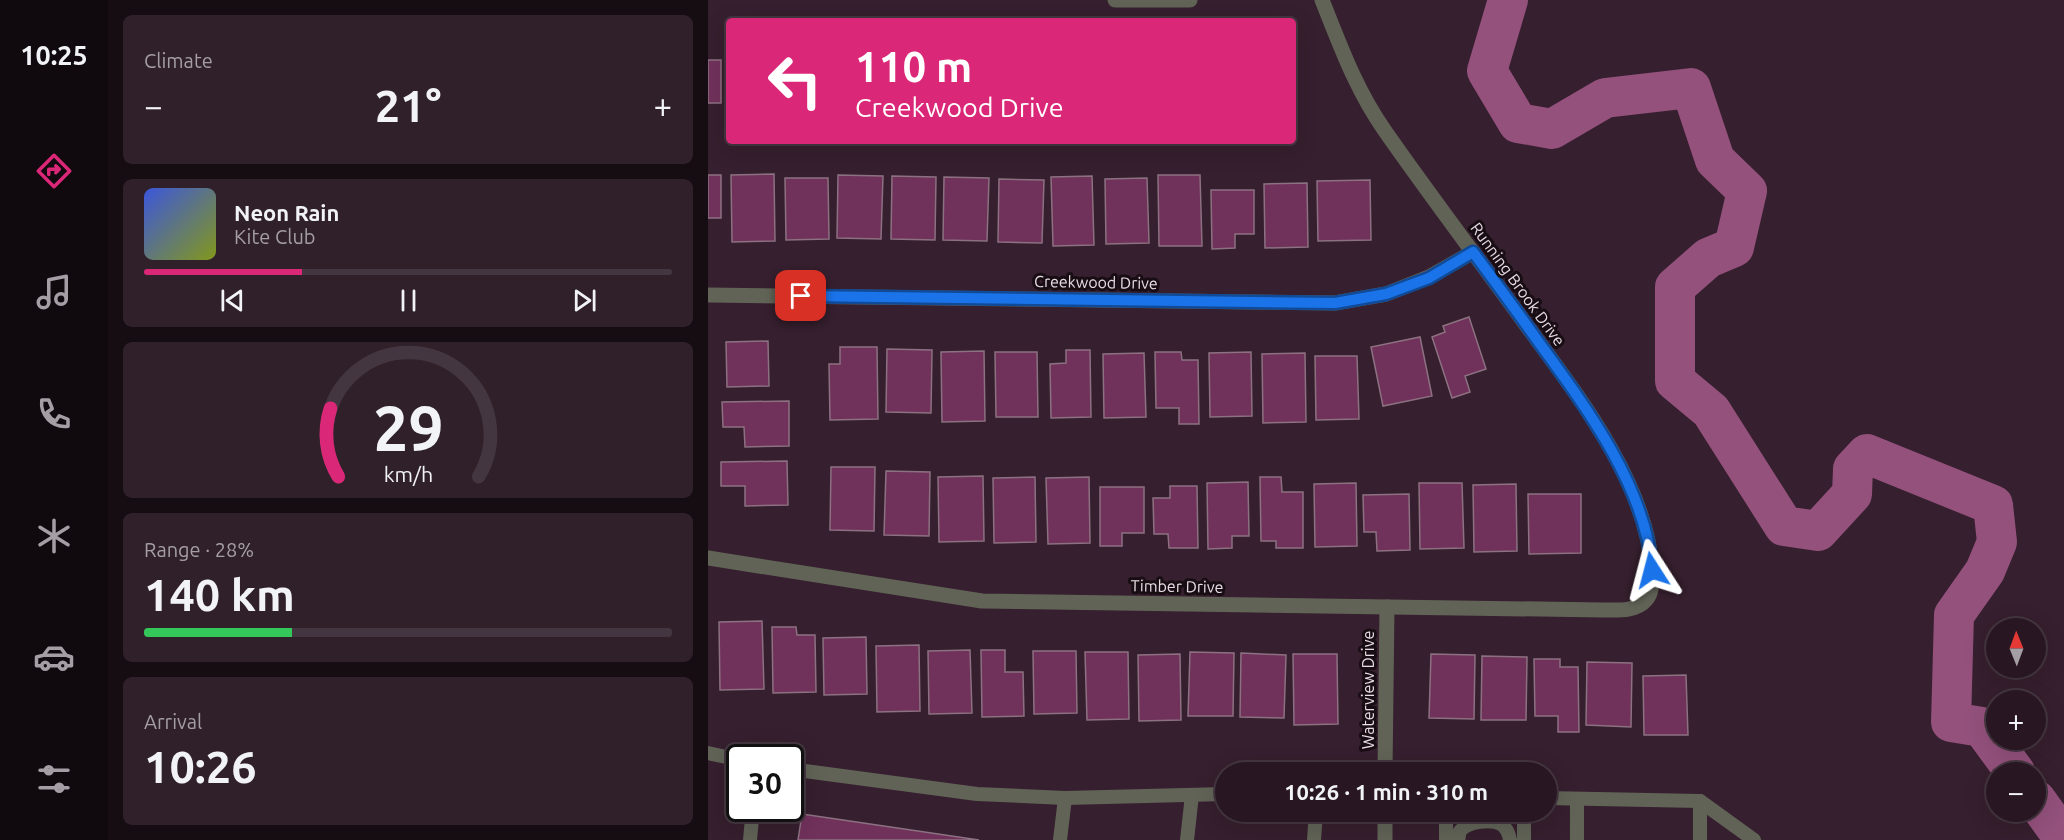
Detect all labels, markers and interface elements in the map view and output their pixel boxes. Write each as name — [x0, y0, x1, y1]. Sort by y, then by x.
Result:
text: 10:25 — [20, 40, 88, 70]
icon: left — [756, 42, 834, 120]
text: 110 m — [855, 43, 972, 90]
text: Climate — [144, 49, 213, 72]
text: 21° — [375, 80, 441, 131]
text: − — [144, 87, 163, 124]
text: + — [653, 87, 672, 124]
text: Creekwood Drive — [855, 92, 1064, 122]
icon: directions — [33, 150, 75, 192]
text: Neon Rain — [234, 200, 339, 225]
street label: Running Brook Drive — [1467, 219, 1569, 349]
text: Kite Club — [234, 225, 316, 248]
pin — [775, 270, 826, 321]
icon: music — [33, 271, 75, 313]
street label: Creekwood Drive — [1034, 272, 1158, 292]
icon: arrive — [784, 279, 817, 312]
icon: previous — [216, 284, 249, 317]
icon: pause — [392, 284, 425, 317]
icon: next — [568, 284, 601, 317]
icon: phone — [33, 393, 75, 435]
text: 29 — [373, 393, 443, 463]
text: km/h — [383, 462, 433, 486]
icon: climate — [33, 515, 75, 557]
text: Range · 28% — [144, 538, 254, 561]
position arrow — [1620, 538, 1684, 602]
text: 140 km — [144, 569, 295, 620]
street label: Timber Drive — [1130, 576, 1224, 596]
north arrow — [1986, 618, 2046, 678]
map controls — [1986, 618, 2046, 822]
street label: Waterview Drive — [1359, 631, 1377, 749]
icon: car — [33, 636, 75, 678]
button: + — [1986, 690, 2046, 750]
text: Arrival — [144, 710, 202, 733]
text: 10:26 — [144, 741, 257, 792]
speed limit sign: 30 — [726, 744, 804, 822]
icon: filters — [33, 758, 75, 800]
button: − — [1986, 762, 2046, 822]
text: 10:26 · 1 min · 310 m — [1284, 779, 1488, 804]

